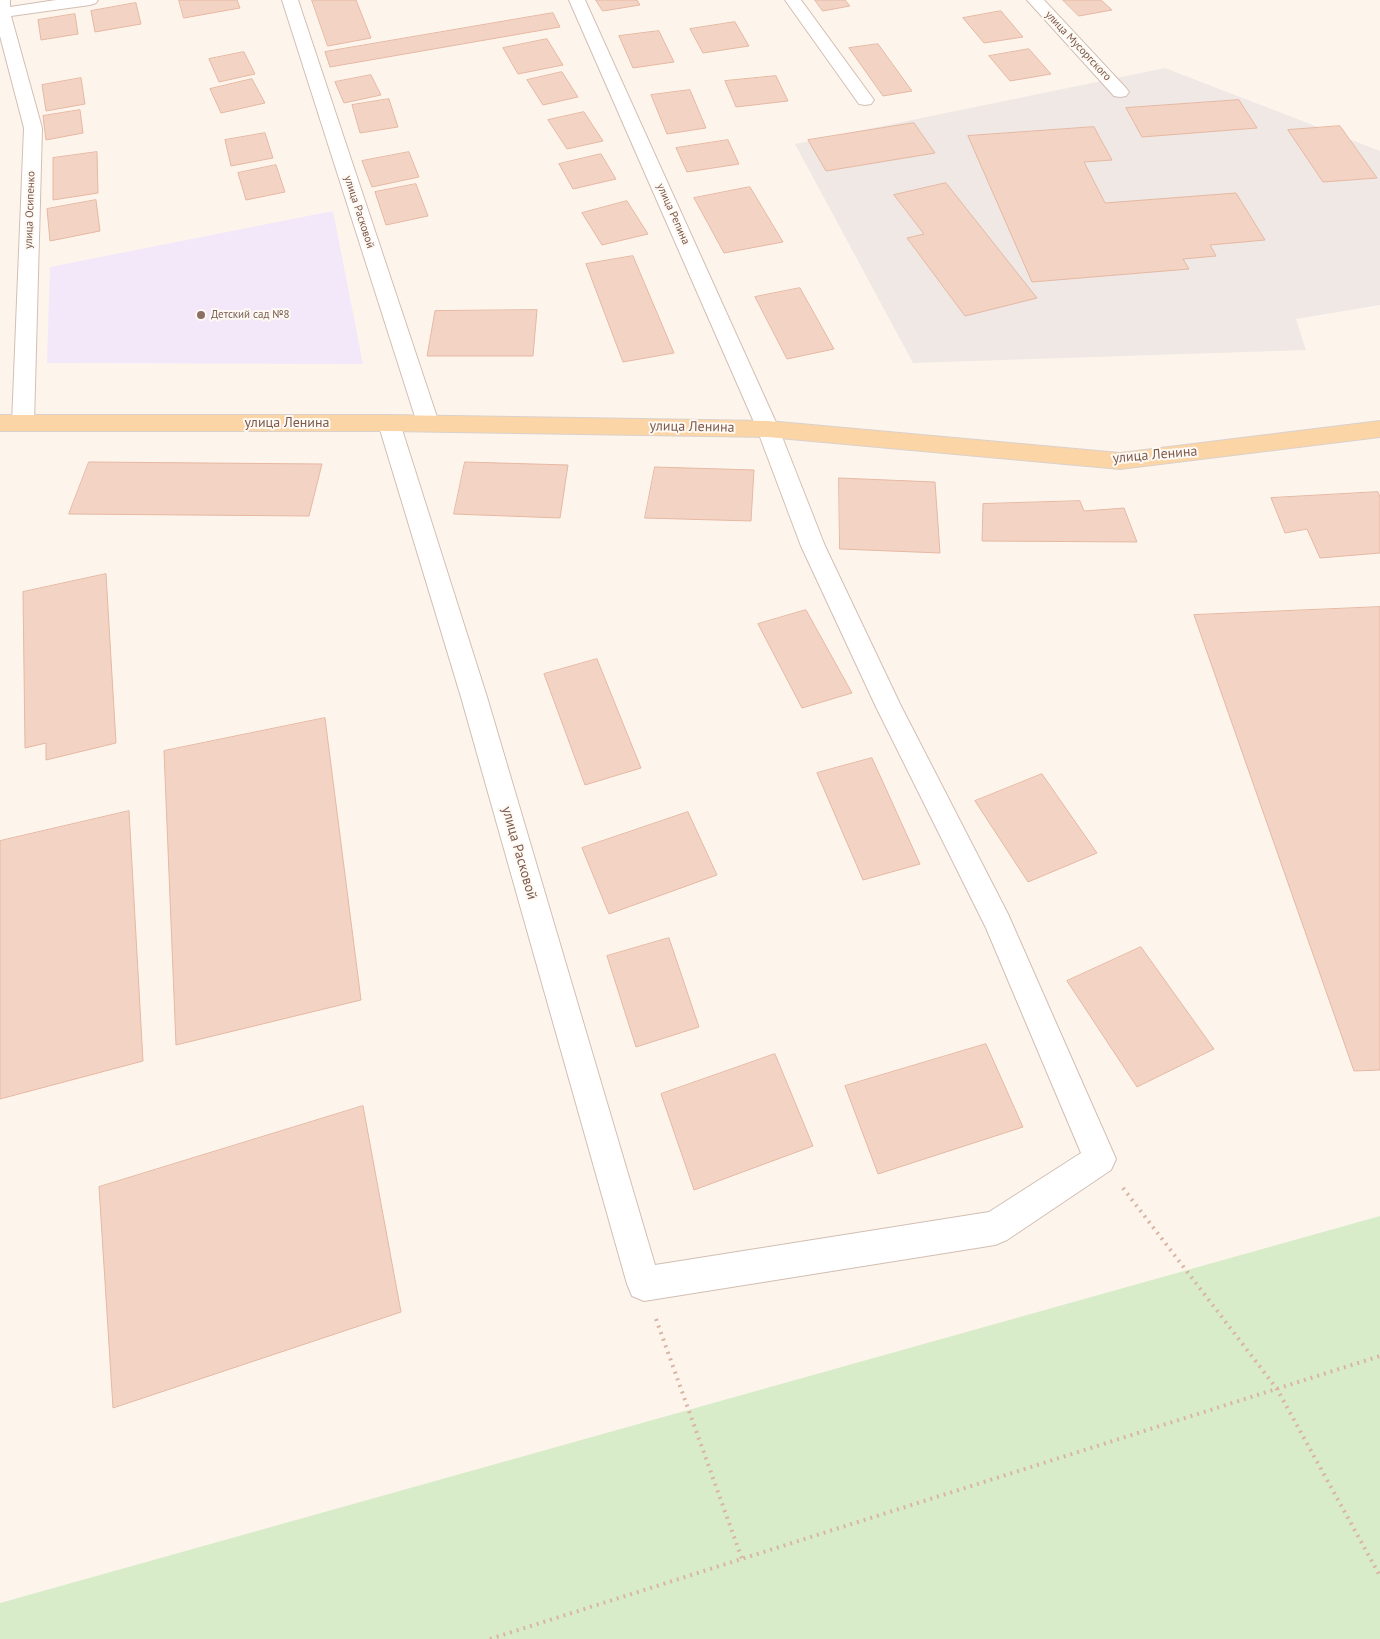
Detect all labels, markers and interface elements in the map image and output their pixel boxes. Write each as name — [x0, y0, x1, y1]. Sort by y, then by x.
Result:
street label: улица Мусоргского — [1042, 8, 1114, 84]
street label: улица Осипенко — [22, 171, 38, 249]
street label: улица Расковой — [341, 174, 377, 250]
street label: улица Репина — [654, 181, 692, 247]
place label: Детский сад №8 — [211, 308, 290, 322]
marker: Детский сад №8 — [195, 309, 207, 321]
street label: улица Ленина — [245, 415, 329, 431]
street label: улица Ленина — [649, 418, 735, 436]
street label: улица Ленина — [1112, 443, 1198, 467]
street label: улица Расковой — [498, 804, 540, 902]

